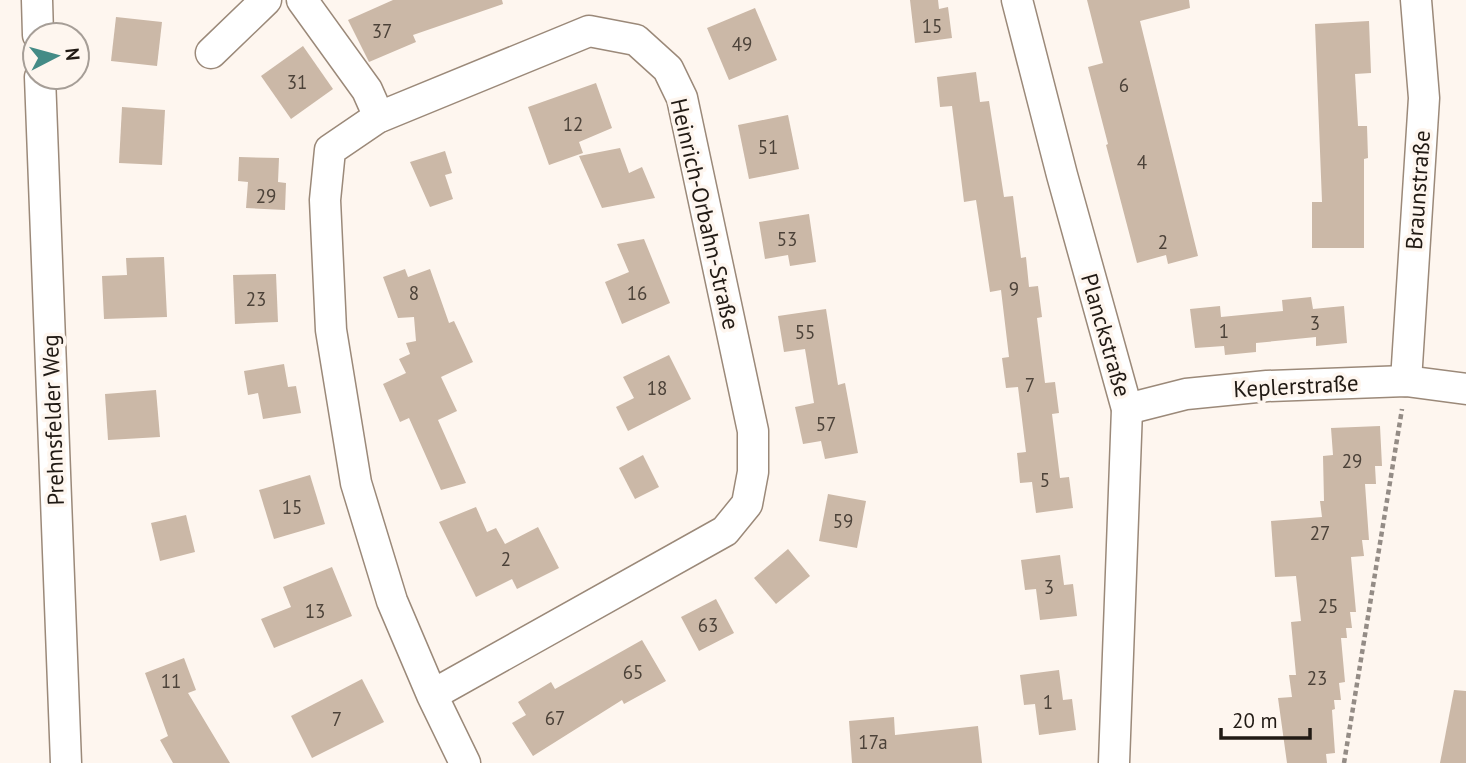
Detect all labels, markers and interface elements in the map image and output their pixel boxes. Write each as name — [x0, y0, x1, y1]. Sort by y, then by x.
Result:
house number: 15 — [922, 14, 942, 38]
house number: 37 — [372, 19, 392, 43]
north arrow — [21, 21, 91, 91]
house number: 49 — [732, 32, 752, 56]
text: N — [60, 47, 85, 62]
house number: 31 — [287, 70, 307, 94]
house number: 6 — [1119, 73, 1129, 97]
street label: Heinrich-Orbahn-Straße — [665, 95, 746, 332]
house number: 12 — [563, 112, 583, 136]
street label: Braunstraße — [1399, 129, 1436, 251]
house number: 51 — [758, 135, 778, 159]
house number: 4 — [1137, 150, 1147, 174]
house number: 29 — [256, 184, 276, 208]
house number: 53 — [777, 227, 797, 251]
house number: 2 — [1158, 230, 1168, 254]
street label: Planckstraße — [1075, 270, 1138, 400]
house number: 9 — [1009, 277, 1019, 301]
house number: 8 — [409, 281, 419, 305]
house number: 16 — [627, 281, 647, 305]
house number: 23 — [246, 287, 266, 311]
house number: 3 — [1310, 311, 1320, 335]
house number: 1 — [1219, 319, 1229, 343]
house number: 55 — [795, 320, 815, 344]
street label: Prehnsfelder Weg — [35, 334, 70, 506]
street label: Keplerstraße — [1233, 368, 1359, 403]
house number: 7 — [1025, 373, 1035, 397]
house number: 18 — [647, 376, 667, 400]
house number: 57 — [816, 412, 836, 436]
house number: 29 — [1342, 449, 1362, 473]
house number: 5 — [1040, 468, 1050, 492]
house number: 15 — [282, 495, 302, 519]
house number: 59 — [833, 509, 853, 533]
house number: 27 — [1310, 521, 1330, 545]
house number: 2 — [501, 547, 511, 571]
house number: 3 — [1044, 575, 1054, 599]
house number: 25 — [1318, 594, 1338, 618]
house number: 13 — [305, 599, 325, 623]
house number: 63 — [698, 613, 718, 637]
house number: 65 — [623, 660, 643, 684]
house number: 23 — [1307, 666, 1327, 690]
house number: 11 — [161, 669, 181, 693]
house number: 1 — [1043, 690, 1053, 714]
scale bar — [1221, 696, 1310, 740]
house number: 67 — [545, 706, 565, 730]
house number: 7 — [332, 707, 342, 731]
text: 20 m — [1232, 707, 1278, 734]
house number: 17a — [858, 730, 888, 754]

